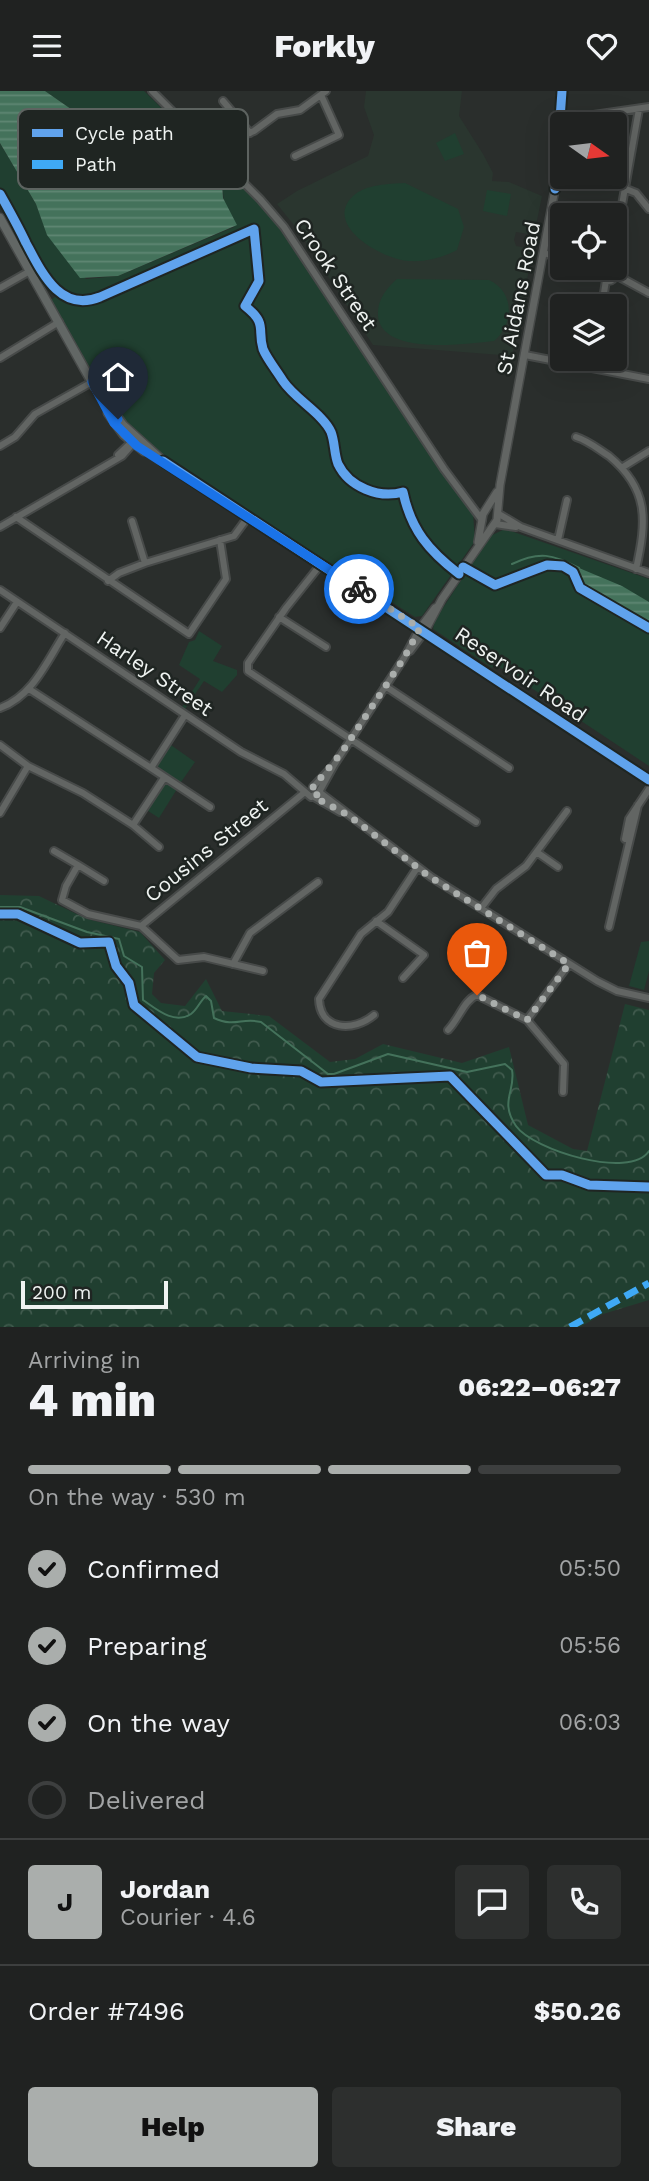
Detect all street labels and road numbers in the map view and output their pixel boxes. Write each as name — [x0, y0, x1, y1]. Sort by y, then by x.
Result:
street label: Crook Street — [289, 213, 383, 335]
street label: St Aidans Road — [491, 219, 545, 377]
street label: Reservoir Road — [451, 621, 591, 727]
street label: Harley Street — [92, 625, 218, 721]
street label: Cousins Street — [139, 793, 273, 907]

